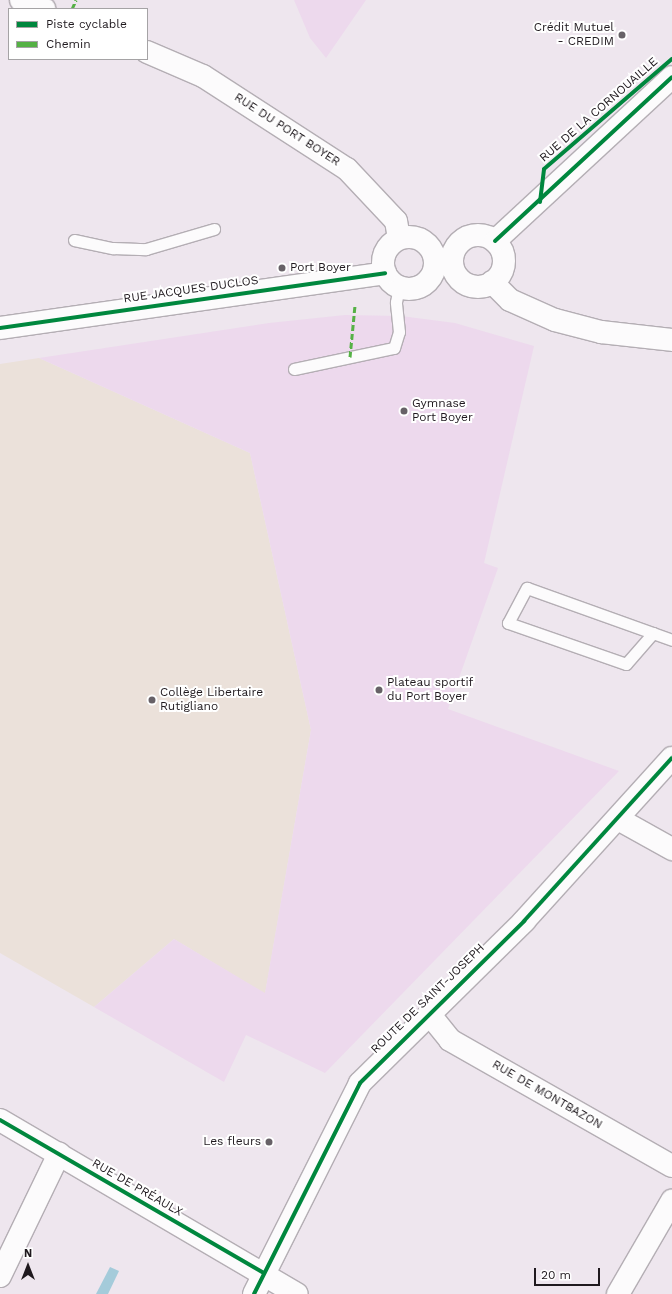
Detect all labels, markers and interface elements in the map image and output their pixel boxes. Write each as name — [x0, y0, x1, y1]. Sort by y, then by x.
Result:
legend — [8, 8, 148, 60]
text: Piste cyclable — [46, 17, 127, 31]
place label: Crédit Mutuel - CREDIM — [534, 21, 614, 49]
marker: Crédit Mutuel - CREDIM — [617, 30, 627, 40]
text: Chemin — [46, 37, 91, 51]
street label: RUE DE LA CORNOUAILLE — [537, 55, 661, 165]
street label: RUE DU PORT BOYER — [231, 90, 343, 170]
place label: Port Boyer — [290, 261, 351, 275]
marker: Port Boyer — [277, 263, 287, 273]
street label: RUE JACQUES DUCLOS — [122, 273, 260, 307]
place label: Gymnase Port Boyer — [412, 397, 473, 425]
marker: Gymnase Port Boyer — [399, 406, 409, 416]
place label: Plateau sportif du Port Boyer — [387, 676, 473, 704]
marker: Plateau sportif du Port Boyer — [374, 685, 384, 695]
place label: Collège Libertaire Rutigliano — [160, 686, 263, 714]
marker: Collège Libertaire Rutigliano — [147, 695, 157, 705]
street label: ROUTE DE SAINT-JOSEPH — [368, 941, 488, 1057]
street label: RUE DE MONTBAZON — [489, 1058, 605, 1132]
place label: Les fleurs — [203, 1135, 261, 1149]
marker: Les fleurs — [264, 1137, 274, 1147]
street label: RUE DE PRÉAULX — [89, 1156, 185, 1220]
north arrow — [8, 1246, 48, 1286]
text: N — [24, 1247, 32, 1260]
scale bar — [536, 1260, 602, 1286]
text: 20 m — [541, 1268, 571, 1282]

